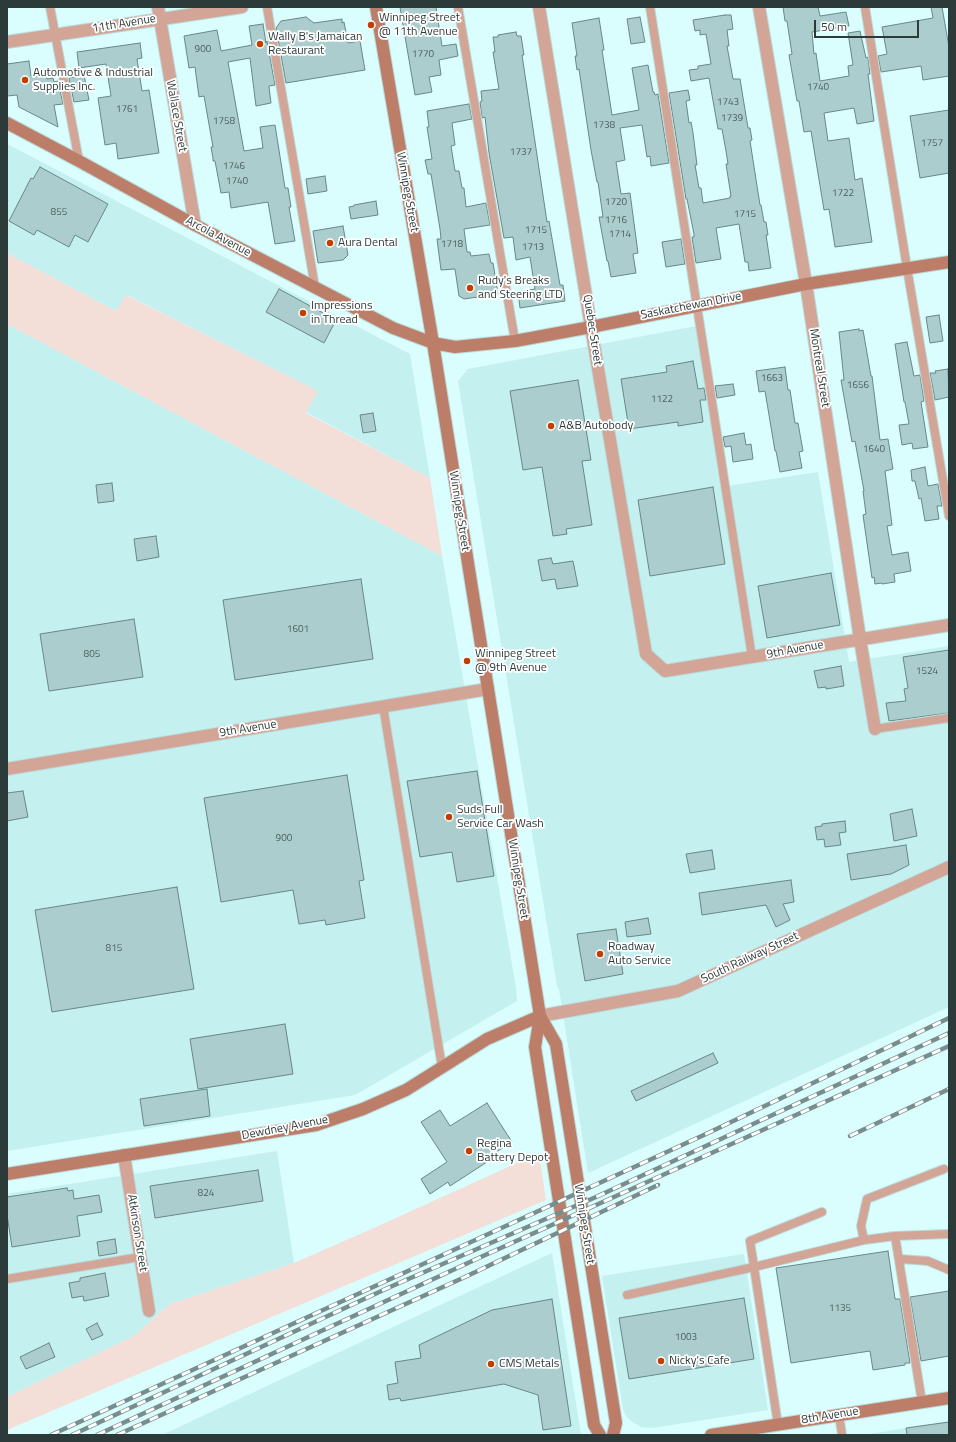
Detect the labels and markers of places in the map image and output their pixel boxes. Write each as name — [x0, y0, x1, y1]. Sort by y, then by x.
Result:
place label: Winnipeg Street @ 11th Avenue — [379, 11, 460, 39]
marker: Winnipeg Street @ 11th Avenue — [366, 20, 376, 30]
place label: Wally B's Jamaican Restaurant — [268, 30, 362, 58]
marker: Wally B's Jamaican Restaurant — [255, 39, 265, 49]
place label: Automotive & Industrial Supplies Inc. — [33, 66, 153, 94]
marker: Automotive & Industrial Supplies Inc. — [20, 75, 30, 85]
place label: Aura Dental — [338, 236, 398, 250]
marker: Aura Dental — [325, 238, 335, 248]
place label: Rudy's Breaks and Steering LTD — [478, 274, 563, 302]
marker: Rudy's Breaks and Steering LTD — [465, 283, 475, 293]
place label: Impressions in Thread — [311, 299, 373, 327]
marker: Impressions in Thread — [298, 308, 308, 318]
place label: A&B Autobody — [559, 419, 633, 433]
marker: A&B Autobody — [546, 421, 556, 431]
place label: Winnipeg Street @ 9th Avenue — [475, 647, 556, 675]
marker: Winnipeg Street @ 9th Avenue — [462, 656, 472, 666]
place label: Suds Full Service Car Wash — [457, 803, 544, 831]
marker: Suds Full Service Car Wash — [444, 812, 454, 822]
place label: Roadway Auto Service — [608, 940, 671, 968]
marker: Roadway Auto Service — [595, 949, 605, 959]
place label: Regina Battery Depot — [477, 1137, 548, 1165]
marker: Regina Battery Depot — [464, 1146, 474, 1156]
place label: Nicky's Cafe — [669, 1354, 730, 1368]
marker: Nicky's Cafe — [656, 1356, 666, 1366]
place label: CMS Metals — [499, 1357, 559, 1371]
marker: CMS Metals — [486, 1359, 496, 1369]

